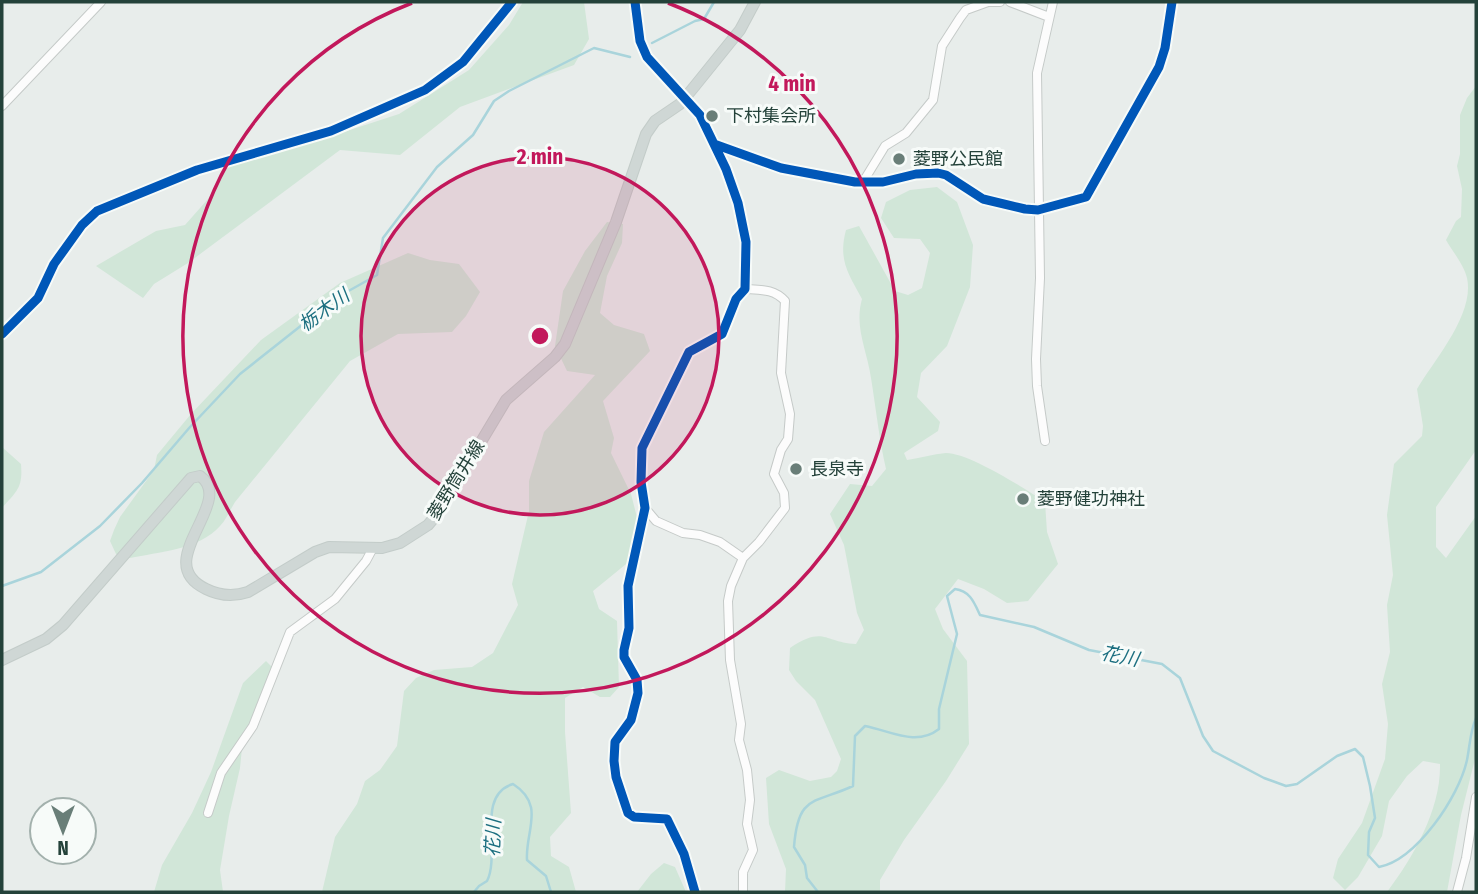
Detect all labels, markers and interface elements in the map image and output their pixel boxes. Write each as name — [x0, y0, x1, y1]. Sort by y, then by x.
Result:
text: 4 min — [768, 71, 816, 97]
place label: 下村集会所 — [726, 105, 816, 127]
marker: 下村集会所 — [704, 108, 720, 124]
text: 2 min — [516, 144, 563, 170]
place label: 菱野公民館 — [913, 148, 1003, 170]
marker: 菱野公民館 — [891, 151, 907, 167]
water label: 栃木川 — [294, 283, 355, 336]
centre of rings — [528, 324, 552, 348]
street label: 菱野筒井線 — [423, 436, 489, 524]
place label: 長泉寺 — [810, 458, 864, 480]
marker: 長泉寺 — [788, 461, 804, 477]
place label: 菱野健功神社 — [1037, 488, 1145, 510]
marker: 菱野健功神社 — [1015, 491, 1031, 507]
water label: 花川 — [1099, 641, 1143, 671]
north arrow — [28, 796, 98, 866]
water label: 花川 — [481, 817, 505, 857]
text: N — [57, 836, 69, 859]

